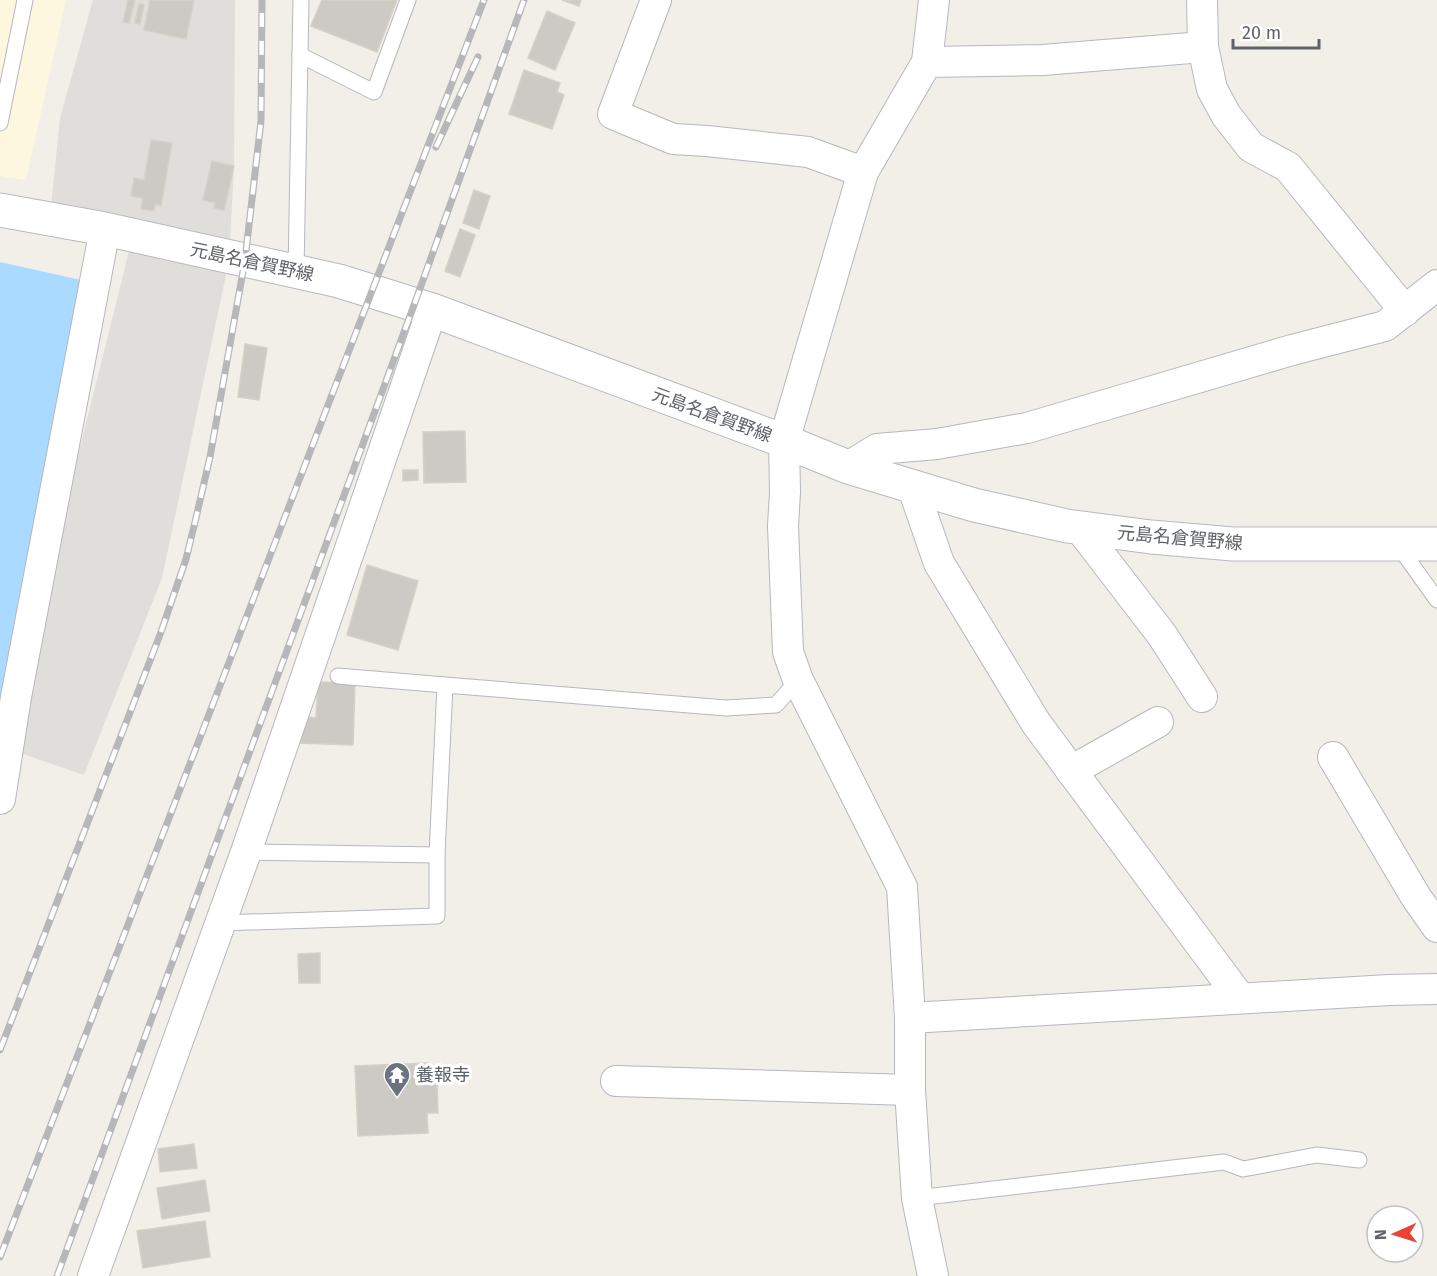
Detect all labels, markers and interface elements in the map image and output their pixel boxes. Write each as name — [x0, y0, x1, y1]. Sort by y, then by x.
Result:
scale bar — [1233, 12, 1318, 50]
text: 20 m — [1242, 22, 1281, 44]
street label: 元島名倉賀野線 — [188, 238, 316, 286]
street label: 元島名倉賀野線 — [649, 383, 775, 447]
street label: 元島名倉賀野線 — [1116, 522, 1244, 554]
temple icon: 養報寺 — [382, 1060, 412, 1098]
place label: 養報寺 — [416, 1064, 470, 1086]
north arrow — [1365, 1204, 1425, 1264]
text: N — [1371, 1229, 1390, 1241]

